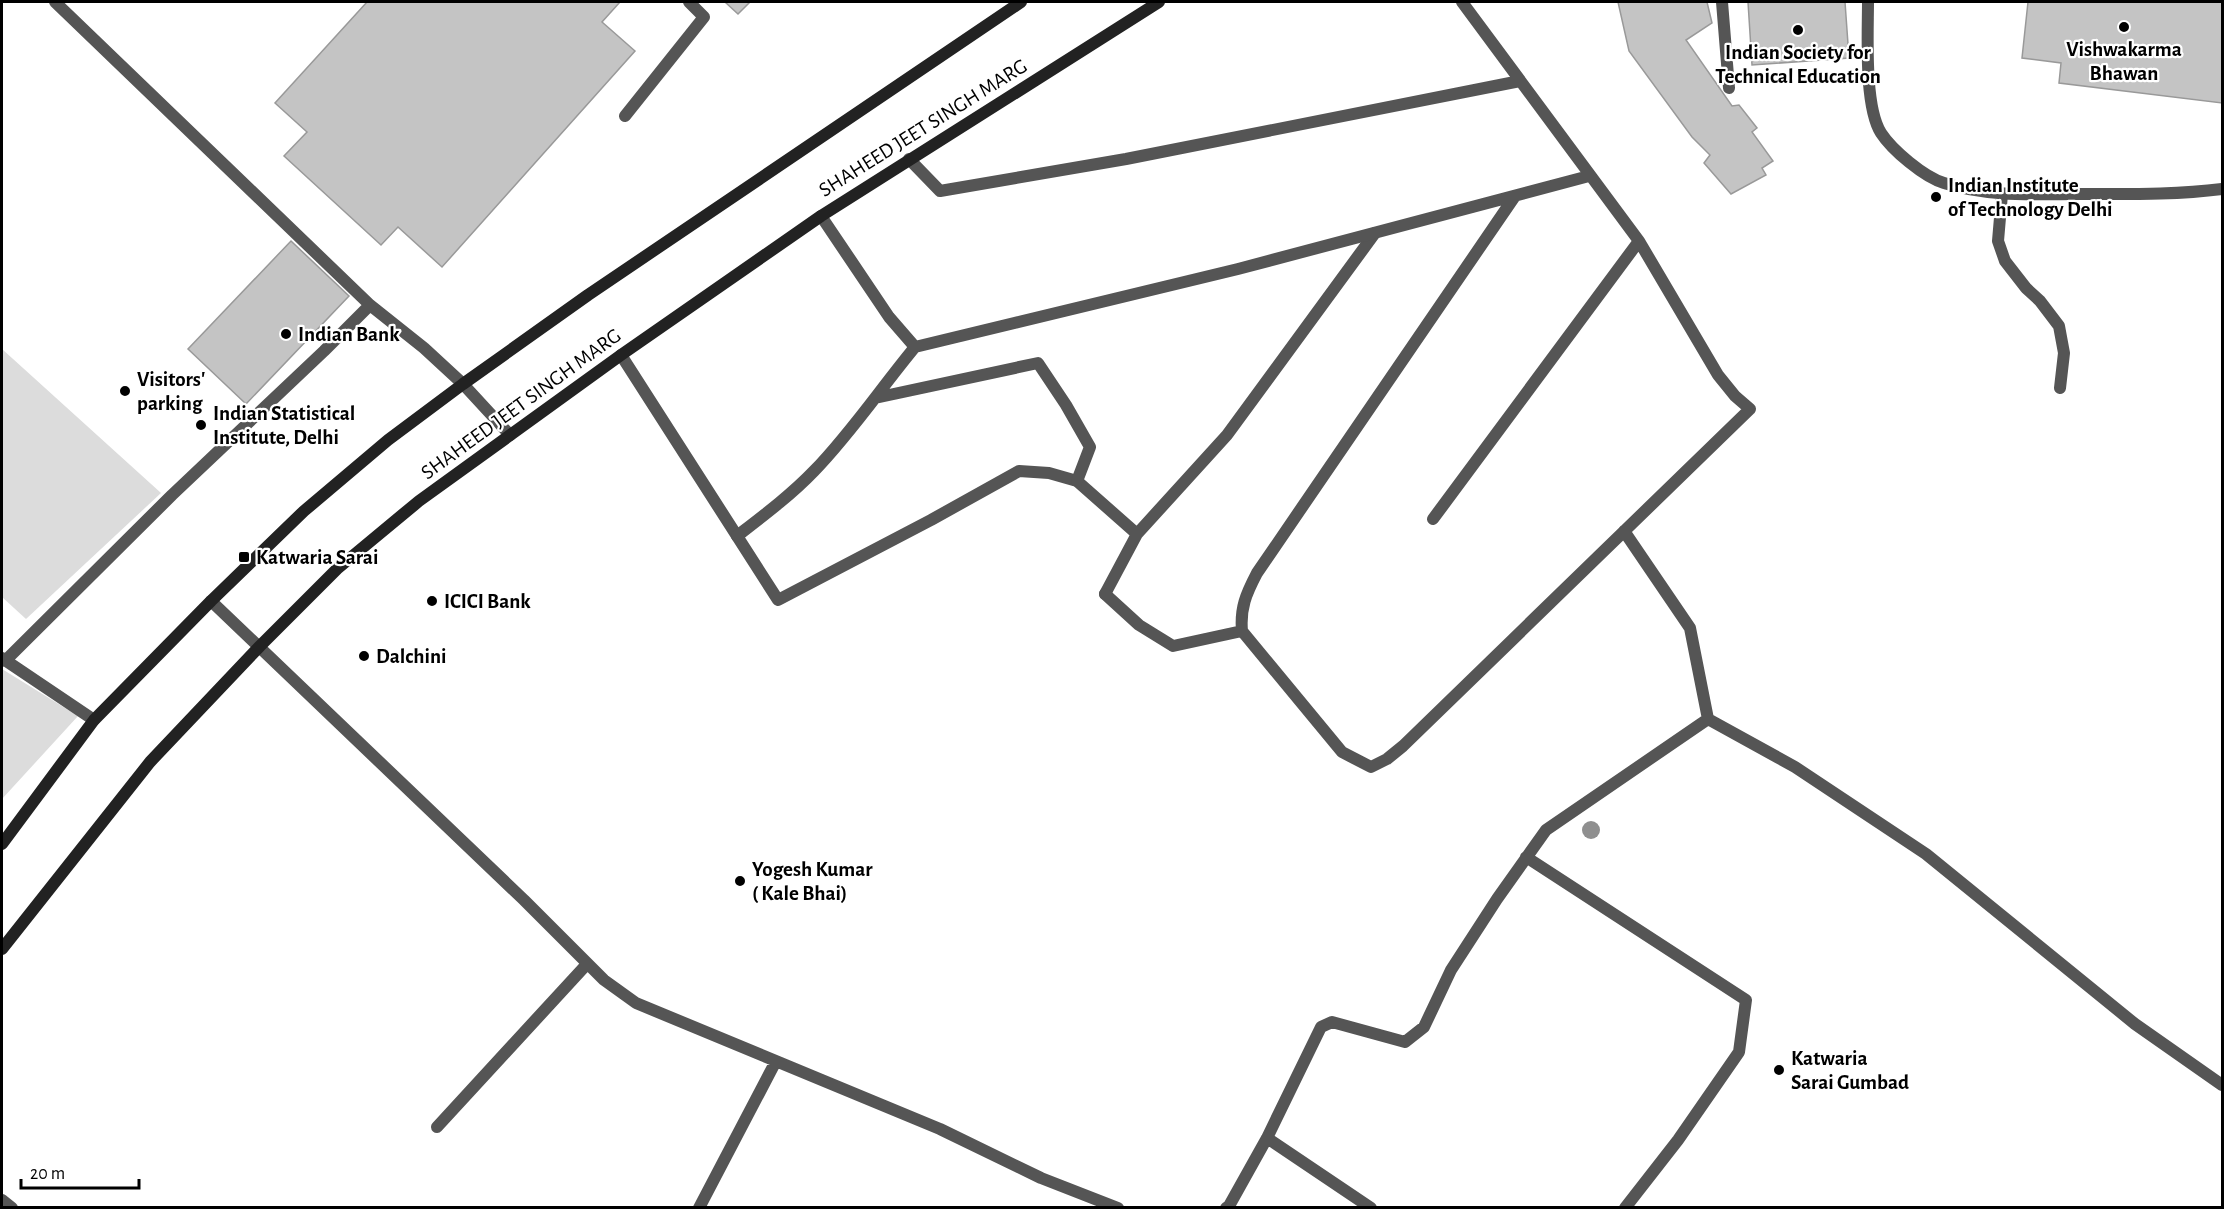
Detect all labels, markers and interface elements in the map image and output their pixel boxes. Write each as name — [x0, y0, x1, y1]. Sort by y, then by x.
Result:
marker: Vishwakarma Bhawan — [2117, 20, 2131, 34]
marker: Indian Society for Technical Education — [1791, 23, 1805, 37]
place label: Vishwakarma Bhawan — [2066, 39, 2182, 84]
place label: Indian Society for Technical Education — [1715, 42, 1881, 87]
street label: SHAHEED JEET SINGH MARG — [815, 55, 1031, 201]
place label: Indian Institute of Technology Delhi — [1948, 175, 2113, 220]
marker: Indian Institute of Technology Delhi — [1929, 190, 1943, 204]
place label: Indian Bank — [298, 324, 400, 345]
street label: SHAHEED JEET SINGH MARG — [417, 325, 625, 483]
marker: Indian Bank — [279, 327, 293, 341]
place label: Visitors' parking — [137, 369, 205, 414]
marker: Visitors' parking — [118, 384, 132, 398]
place label: Indian Statistical Institute, Delhi — [213, 403, 355, 448]
marker: Indian Statistical Institute, Delhi — [194, 418, 208, 432]
place label: Katwaria Sarai — [256, 547, 378, 568]
marker: Katwaria Sarai — [237, 550, 251, 564]
place label: ICICI Bank — [444, 591, 531, 612]
marker: ICICI Bank — [425, 594, 439, 608]
place label: Dalchini — [376, 646, 447, 667]
marker: Dalchini — [357, 649, 371, 663]
place label: Yogesh Kumar ( Kale Bhai) — [752, 859, 873, 904]
marker: Yogesh Kumar ( Kale Bhai) — [733, 874, 747, 888]
place label: Katwaria Sarai Gumbad — [1791, 1048, 1909, 1093]
marker: Katwaria Sarai Gumbad — [1772, 1063, 1786, 1077]
scale bar — [21, 1152, 140, 1190]
text: 20 m — [30, 1165, 65, 1183]

